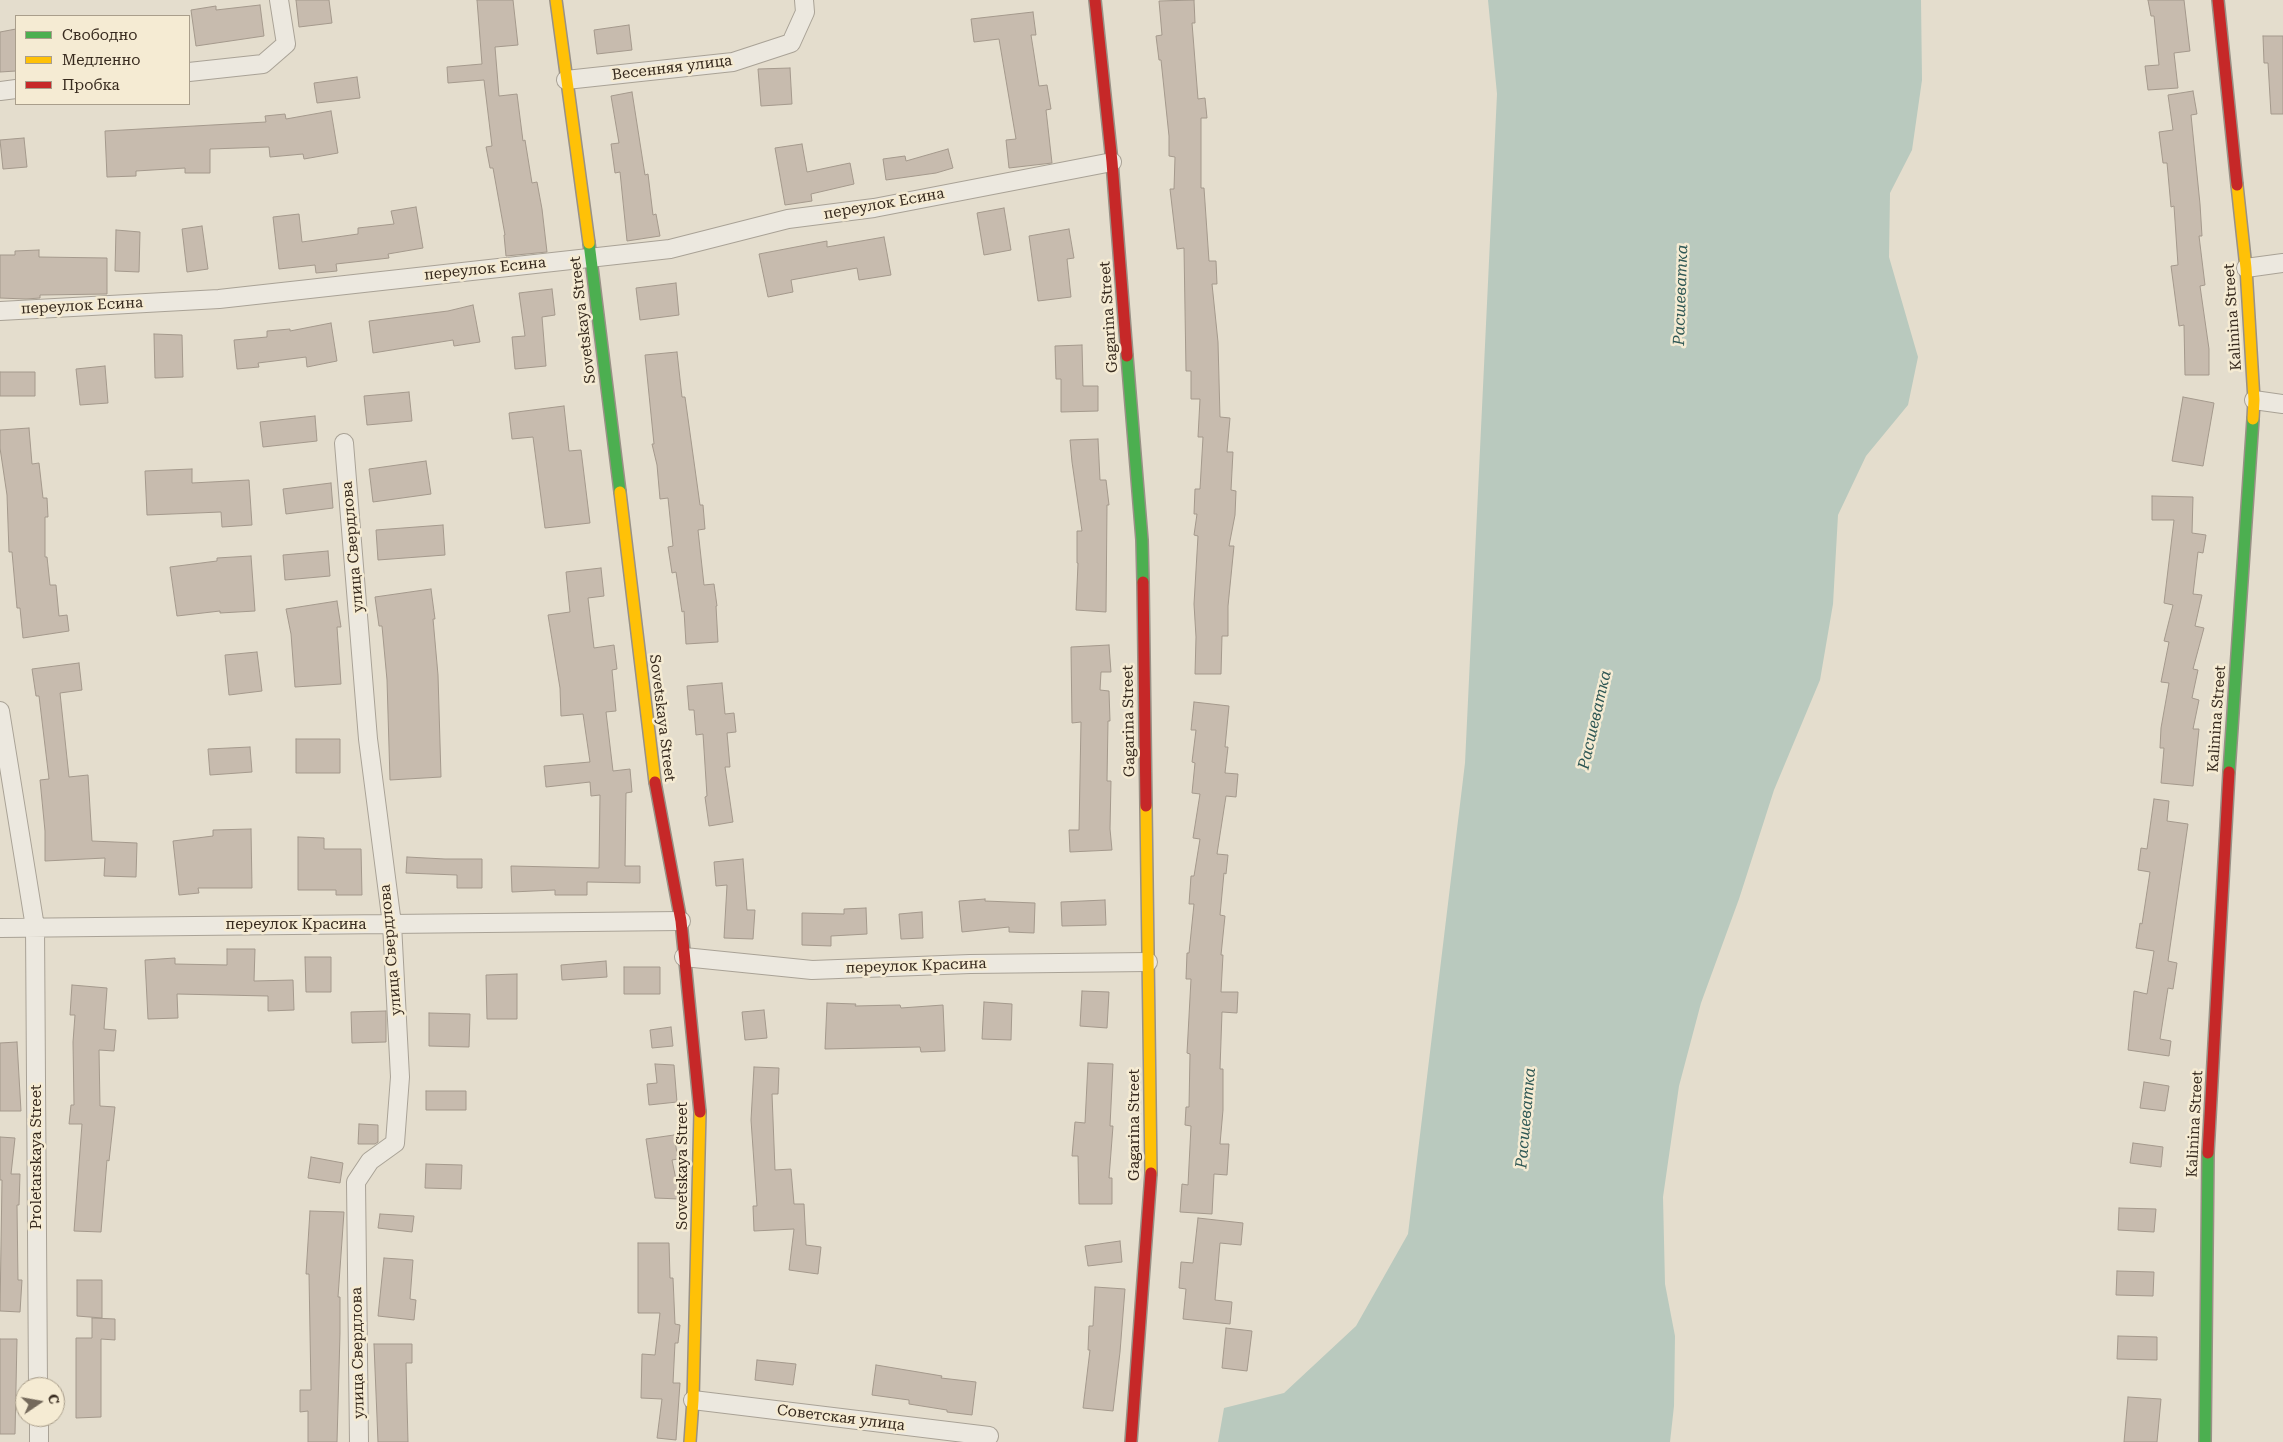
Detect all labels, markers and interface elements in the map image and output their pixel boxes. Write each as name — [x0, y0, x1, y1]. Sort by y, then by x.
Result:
legend — [15, 15, 190, 105]
text: Свободно — [62, 26, 137, 44]
text: Медленно — [62, 51, 141, 69]
street label: Весенняя улица — [611, 52, 733, 84]
text: Пробка — [62, 76, 120, 94]
street label: переулок Есина — [822, 185, 946, 223]
water label: Расшеватка — [1670, 244, 1692, 346]
street label: переулок Есина — [423, 254, 547, 284]
street label: Sovetskaya Street — [566, 255, 600, 385]
street label: Gagarina Street — [1096, 260, 1122, 374]
street label: Kalinina Street — [2220, 263, 2246, 371]
street label: переулок Есина — [21, 294, 143, 318]
street label: улица Свердлова — [338, 481, 368, 613]
street label: Sovetskaya Street — [645, 653, 679, 783]
street label: Gagarina Street — [1119, 665, 1139, 777]
street label: Kalinina Street — [2204, 665, 2230, 773]
water label: Расшеватка — [1574, 669, 1616, 771]
street label: улица Свердлова — [376, 884, 406, 1016]
street label: переулок Красина — [226, 916, 366, 934]
street label: переулок Красина — [845, 955, 987, 977]
water label: Расшеватка — [1512, 1067, 1540, 1169]
street label: Gagarina Street — [1126, 1069, 1144, 1181]
street label: Kalinina Street — [2183, 1070, 2207, 1178]
street label: Proletarskaya Street — [28, 1085, 46, 1229]
street label: Sovetskaya Street — [674, 1102, 692, 1230]
street label: улица Свердлова — [348, 1287, 368, 1419]
north arrow — [15, 1377, 65, 1427]
text: С — [45, 1393, 63, 1406]
street label: Советская улица — [776, 1401, 906, 1435]

